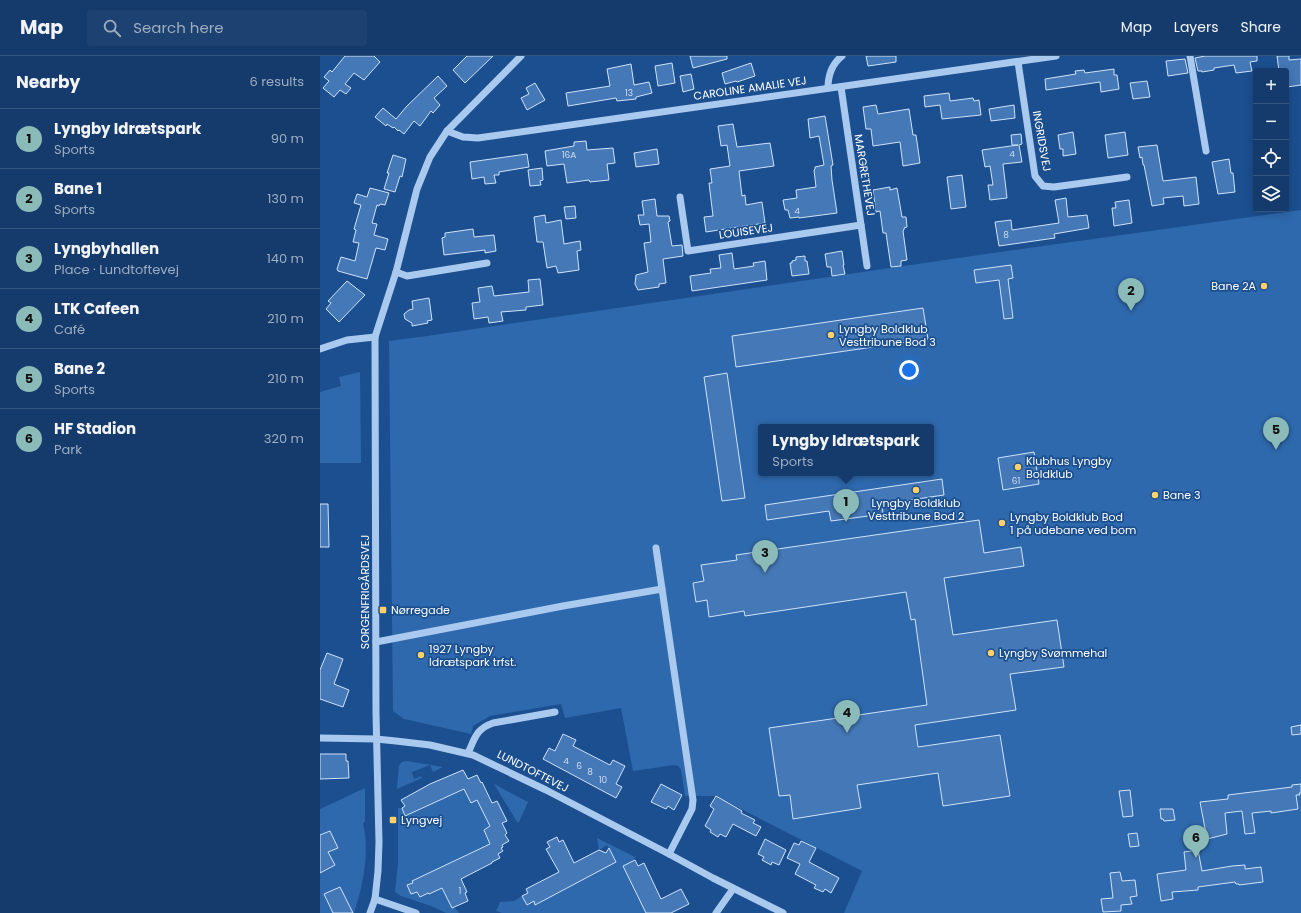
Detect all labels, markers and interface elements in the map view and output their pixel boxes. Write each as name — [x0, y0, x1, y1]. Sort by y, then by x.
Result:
search box — [87, 10, 367, 46]
text: Map — [20, 14, 63, 41]
icon: search — [101, 17, 123, 39]
text: Search here — [133, 17, 224, 38]
text: Map — [1121, 17, 1152, 37]
text: Layers — [1174, 17, 1218, 37]
text: Share — [1240, 17, 1281, 37]
map controls — [1253, 68, 1289, 212]
button: + — [1253, 68, 1289, 104]
text: Nearby — [16, 70, 80, 94]
text: 6 results — [250, 72, 304, 91]
street label: CAROLINE AMALIE VEJ — [692, 72, 808, 104]
house number: 13 — [625, 87, 633, 99]
button: − — [1253, 104, 1289, 140]
street label: INGRIDSVEJ — [1029, 109, 1055, 173]
text: Lyngby Idrætspark — [54, 118, 201, 139]
text: 1 — [27, 129, 31, 148]
text: 90 m — [271, 129, 304, 148]
street label: MARGRETHEVEJ — [851, 133, 879, 217]
text: Sports — [54, 140, 95, 159]
button: locate — [1253, 140, 1289, 176]
house number: 4 — [1009, 148, 1015, 160]
house number: 16A — [562, 149, 576, 161]
button: layers — [1253, 176, 1289, 212]
text: Bane 1 — [54, 178, 102, 199]
text: 2 — [25, 189, 33, 208]
text: 130 m — [267, 189, 304, 208]
text: Sports — [54, 200, 95, 219]
house number: 4 — [794, 205, 800, 217]
street label: LOUISEVEJ — [718, 219, 774, 243]
house number: 8 — [1003, 229, 1009, 241]
text: Lyngbyhallen — [54, 238, 159, 259]
text: 3 — [25, 249, 33, 268]
text: 140 m — [267, 249, 304, 268]
text: Place · Lundtoftevej — [54, 260, 179, 279]
pin: 2 — [1118, 278, 1144, 311]
place label: Bane 2A — [1211, 278, 1257, 294]
marker: Bane 2A — [1259, 281, 1269, 291]
text: LTK Cafeen — [54, 298, 139, 319]
text: 4 — [25, 309, 33, 328]
text: 210 m — [267, 309, 304, 328]
text: Café — [54, 320, 85, 339]
place label: Lyngby Boldklub Vesttribune Bod 3 — [839, 321, 936, 350]
marker: Lyngby Boldklub Vesttribune Bod 3 — [826, 330, 836, 340]
text: Bane 2 — [54, 358, 105, 379]
your location — [899, 360, 919, 380]
text: 5 — [25, 369, 33, 388]
text: 210 m — [267, 369, 304, 388]
text: Sports — [54, 380, 95, 399]
pin: 5 — [1263, 417, 1289, 450]
text: HF Stadion — [54, 418, 136, 439]
popup — [758, 424, 934, 476]
text: 6 — [25, 429, 33, 448]
text: 320 m — [264, 429, 304, 448]
text: Lyngby Idrætspark — [772, 430, 920, 451]
text: Park — [54, 440, 82, 459]
text: Sports — [772, 452, 813, 471]
place label: Klubhus Lyngby Boldklub — [1026, 453, 1112, 482]
marker: Klubhus Lyngby Boldklub — [1013, 462, 1023, 472]
house number: 61 — [1012, 475, 1020, 487]
marker: Lyngby Boldklub Vesttribune Bod 2 — [911, 485, 921, 495]
place label: Bane 3 — [1163, 487, 1200, 503]
pin: 1 — [833, 489, 859, 522]
marker: Bane 3 — [1150, 490, 1160, 500]
place label: Lyngby Boldklub Vesttribune Bod 2 — [868, 495, 964, 524]
place label: Lyngby Boldklub Bod 1 på udebane ved bom — [1010, 509, 1136, 538]
marker: Lyngby Boldklub Bod 1 på udebane ved bom — [997, 518, 1007, 528]
street label: SORGENFRIGÅRDSVEJ — [357, 535, 373, 649]
pin: 3 — [752, 540, 778, 573]
place label: Nørregade — [391, 602, 450, 618]
marker: Nørregade — [378, 605, 388, 615]
place label: 1927 Lyngby Idrætspark trfst. — [429, 641, 516, 670]
place label: Lyngby Svømmehal — [999, 645, 1107, 661]
marker: Lyngby Svømmehal — [986, 648, 996, 658]
marker: 1927 Lyngby Idrætspark trfst. — [416, 650, 426, 660]
pin: 4 — [834, 700, 860, 733]
street label: LUNDTOFTEVEJ — [494, 746, 572, 796]
house number: 4 — [563, 755, 569, 767]
house number: 6 — [576, 760, 582, 772]
house number: 8 — [587, 766, 593, 778]
house number: 10 — [599, 774, 608, 786]
place label: Lyngvej — [401, 812, 442, 828]
marker: Lyngvej — [388, 815, 398, 825]
pin: 6 — [1183, 825, 1209, 858]
house number: 1 — [459, 885, 462, 897]

